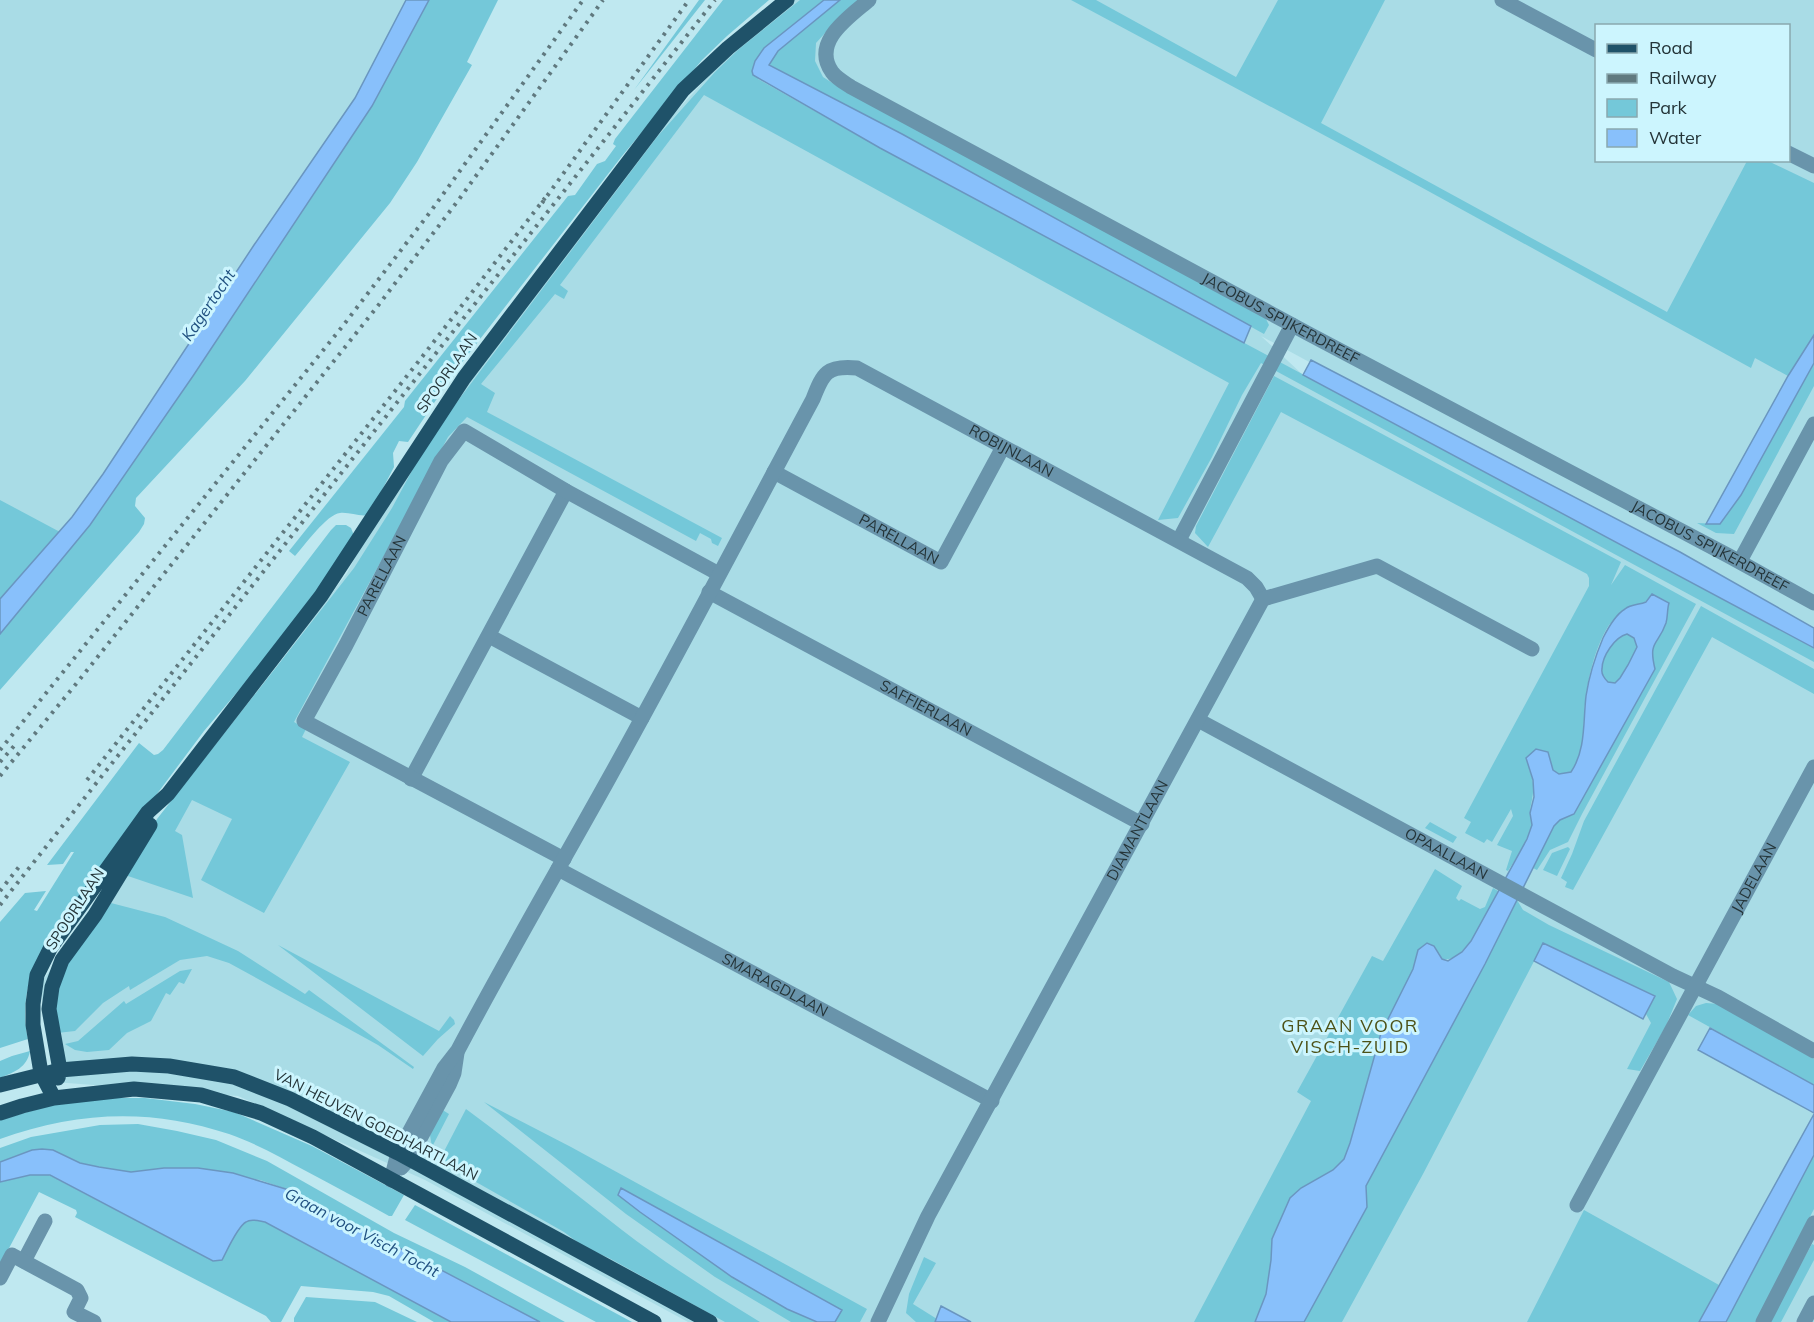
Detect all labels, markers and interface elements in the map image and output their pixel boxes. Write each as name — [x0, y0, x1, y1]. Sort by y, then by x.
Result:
legend — [1595, 24, 1790, 162]
text: Road — [1649, 36, 1693, 59]
text: Railway — [1649, 66, 1717, 89]
text: Park — [1649, 96, 1688, 119]
text: Water — [1649, 126, 1702, 149]
water label: Kagertocht — [177, 265, 239, 345]
street label: JACOBUS SPIJKERDREEF — [1199, 268, 1363, 368]
street label: SPOORLAAN — [412, 329, 481, 417]
street label: ROBIJNLAAN — [966, 420, 1057, 481]
street label: JACOBUS SPIJKERDREEF — [1628, 496, 1792, 596]
street label: PARELLAAN — [856, 510, 943, 568]
street label: PARELLAAN — [353, 532, 410, 619]
street label: SAFFIERLAAN — [877, 675, 975, 740]
street label: DIAMANTLAAN — [1102, 777, 1172, 884]
street label: OPAALLAAN — [1402, 823, 1491, 883]
street label: JADELAAN — [1727, 839, 1780, 916]
street label: SPOORLAAN — [41, 864, 108, 953]
street label: SMARAGDLAAN — [719, 948, 832, 1021]
district label: GRAAN VOOR VISCH-ZUID — [1281, 1014, 1419, 1058]
street label: VAN HEUVEN GOEDHARTLAAN — [271, 1065, 482, 1185]
water label: Graan voor Visch Tocht — [282, 1183, 443, 1281]

